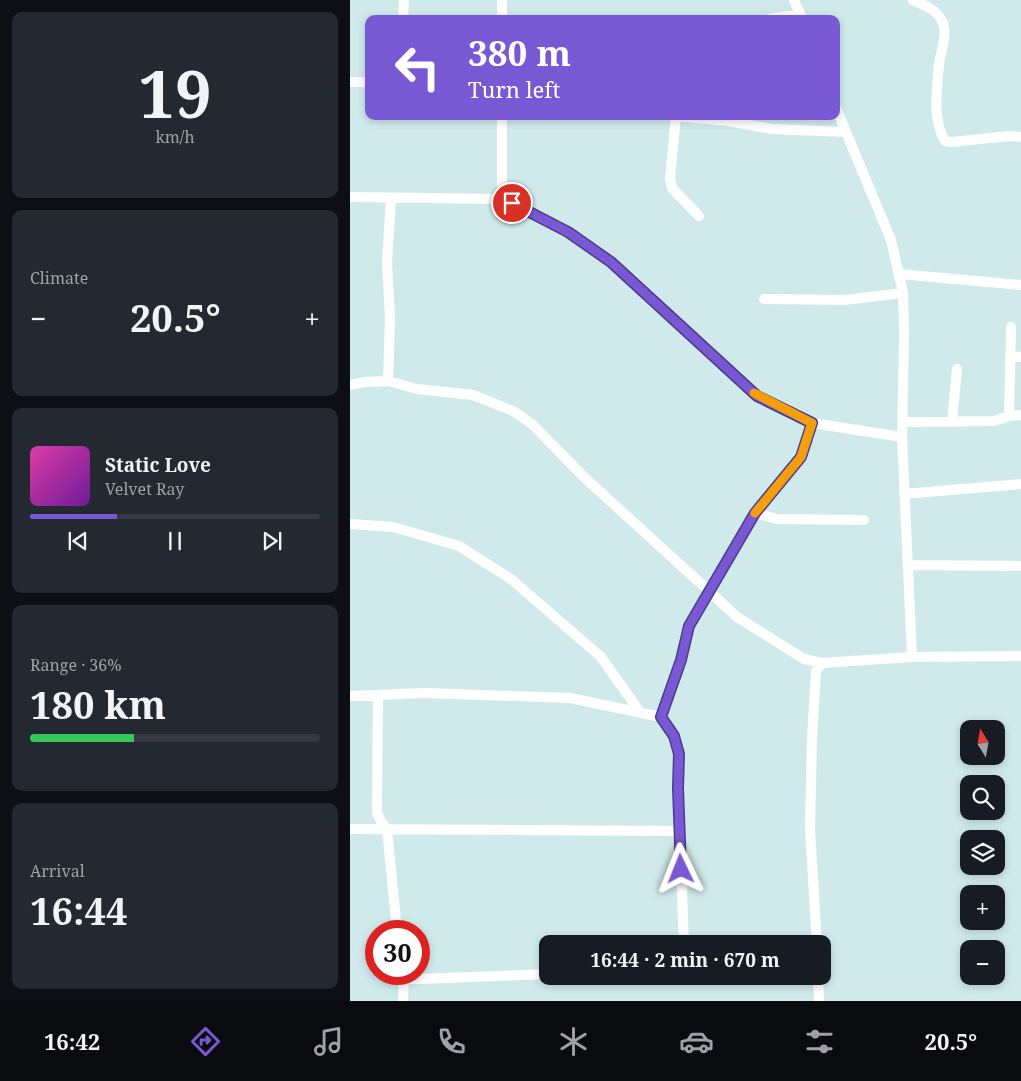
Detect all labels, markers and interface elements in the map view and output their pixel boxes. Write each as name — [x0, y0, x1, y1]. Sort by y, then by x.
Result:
text: 380 m — [468, 29, 571, 76]
icon: left — [385, 35, 450, 100]
text: 19 — [138, 49, 212, 137]
text: Turn left — [468, 74, 560, 104]
text: km/h — [155, 126, 195, 148]
pin — [491, 182, 533, 224]
icon: arrive — [498, 189, 526, 217]
text: Climate — [30, 267, 88, 289]
text: 20.5° — [130, 291, 221, 343]
text: − — [30, 299, 46, 337]
text: + — [304, 299, 320, 337]
text: Static Love — [105, 452, 211, 478]
text: Velvet Ray — [105, 478, 184, 500]
icon: previous — [64, 527, 92, 555]
icon: pause — [161, 527, 189, 555]
icon: next — [258, 527, 286, 555]
text: Range · 36% — [30, 654, 122, 676]
text: 180 km — [30, 678, 166, 730]
north arrow — [960, 720, 1005, 765]
map controls — [960, 720, 1005, 985]
button: search — [960, 775, 1005, 820]
button: layers — [960, 830, 1005, 875]
position arrow — [654, 842, 706, 894]
text: Arrival — [30, 860, 85, 882]
text: 16:44 — [30, 884, 127, 936]
button: + — [960, 885, 1005, 930]
speed limit sign: 30 — [365, 920, 430, 985]
button: − — [960, 940, 1005, 985]
text: 16:44 · 2 min · 670 m — [590, 947, 780, 973]
icon: directions — [188, 1024, 223, 1059]
icon: music — [311, 1024, 346, 1059]
icon: phone — [434, 1024, 469, 1059]
icon: climate — [556, 1024, 591, 1059]
icon: car — [679, 1024, 714, 1059]
icon: filters — [802, 1024, 837, 1059]
text: 16:42 — [44, 1026, 100, 1056]
text: 20.5° — [925, 1026, 977, 1056]

